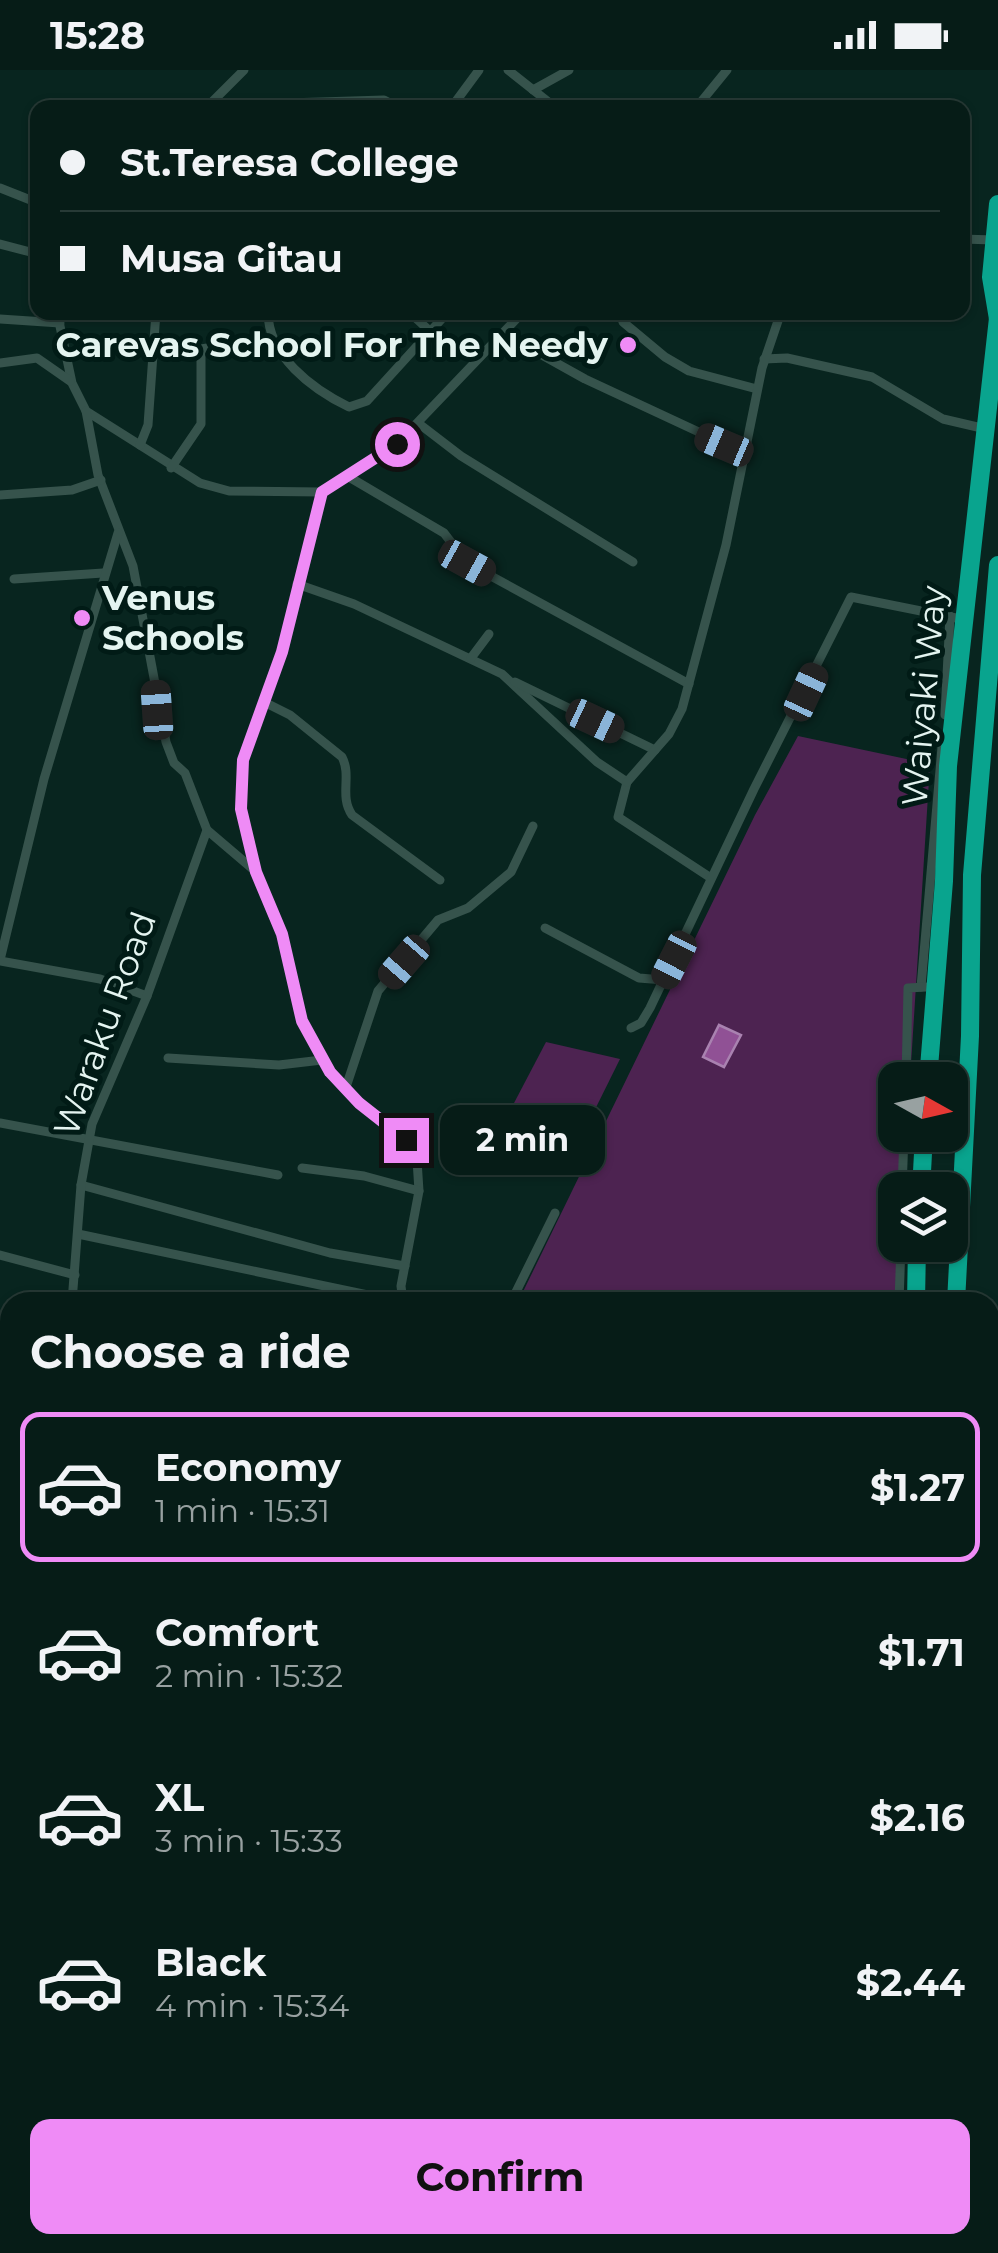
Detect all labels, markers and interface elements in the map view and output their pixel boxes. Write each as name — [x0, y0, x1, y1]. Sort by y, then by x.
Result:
text: 15:28 — [50, 12, 145, 59]
text: St.Teresa College — [120, 139, 459, 186]
text: Musa Gitau — [120, 235, 343, 282]
place label: Carevas School For The Needy — [56, 323, 609, 366]
marker: Carevas School For The Needy — [617, 334, 639, 356]
car — [691, 419, 757, 471]
route start — [375, 422, 420, 467]
car — [433, 535, 501, 591]
place label: Venus Schools — [101, 576, 244, 659]
street label: Waiyaki Way — [892, 584, 955, 808]
marker: Venus Schools — [71, 607, 93, 629]
car — [780, 658, 832, 726]
car — [140, 679, 174, 741]
car — [561, 695, 629, 747]
street label: Waraku Road — [44, 906, 165, 1142]
car — [647, 926, 701, 994]
car — [373, 930, 435, 994]
north arrow — [878, 1062, 968, 1152]
map controls — [878, 1062, 968, 1262]
callout: 2 min — [441, 1105, 606, 1175]
route end — [384, 1118, 429, 1163]
text: 2 min — [476, 1120, 569, 1159]
button: layers — [878, 1172, 968, 1262]
text: Choose a ride — [30, 1324, 351, 1379]
icon: car — [35, 1442, 125, 1532]
text: Economy — [155, 1444, 341, 1491]
text: $1.27 — [870, 1464, 965, 1511]
text: 1 min · 15:31 — [155, 1491, 330, 1530]
icon: car — [35, 1607, 125, 1697]
text: Comfort — [155, 1609, 319, 1656]
text: $1.71 — [878, 1629, 965, 1676]
text: 2 min · 15:32 — [155, 1656, 343, 1695]
icon: car — [35, 1772, 125, 1862]
text: XL — [155, 1774, 204, 1821]
text: $2.16 — [870, 1794, 965, 1841]
text: 3 min · 15:33 — [155, 1821, 343, 1860]
icon: car — [35, 1937, 125, 2027]
text: Black — [155, 1939, 266, 1986]
text: $2.44 — [856, 1959, 965, 2006]
text: 4 min · 15:34 — [155, 1986, 349, 2025]
button: Confirm — [30, 2119, 970, 2234]

